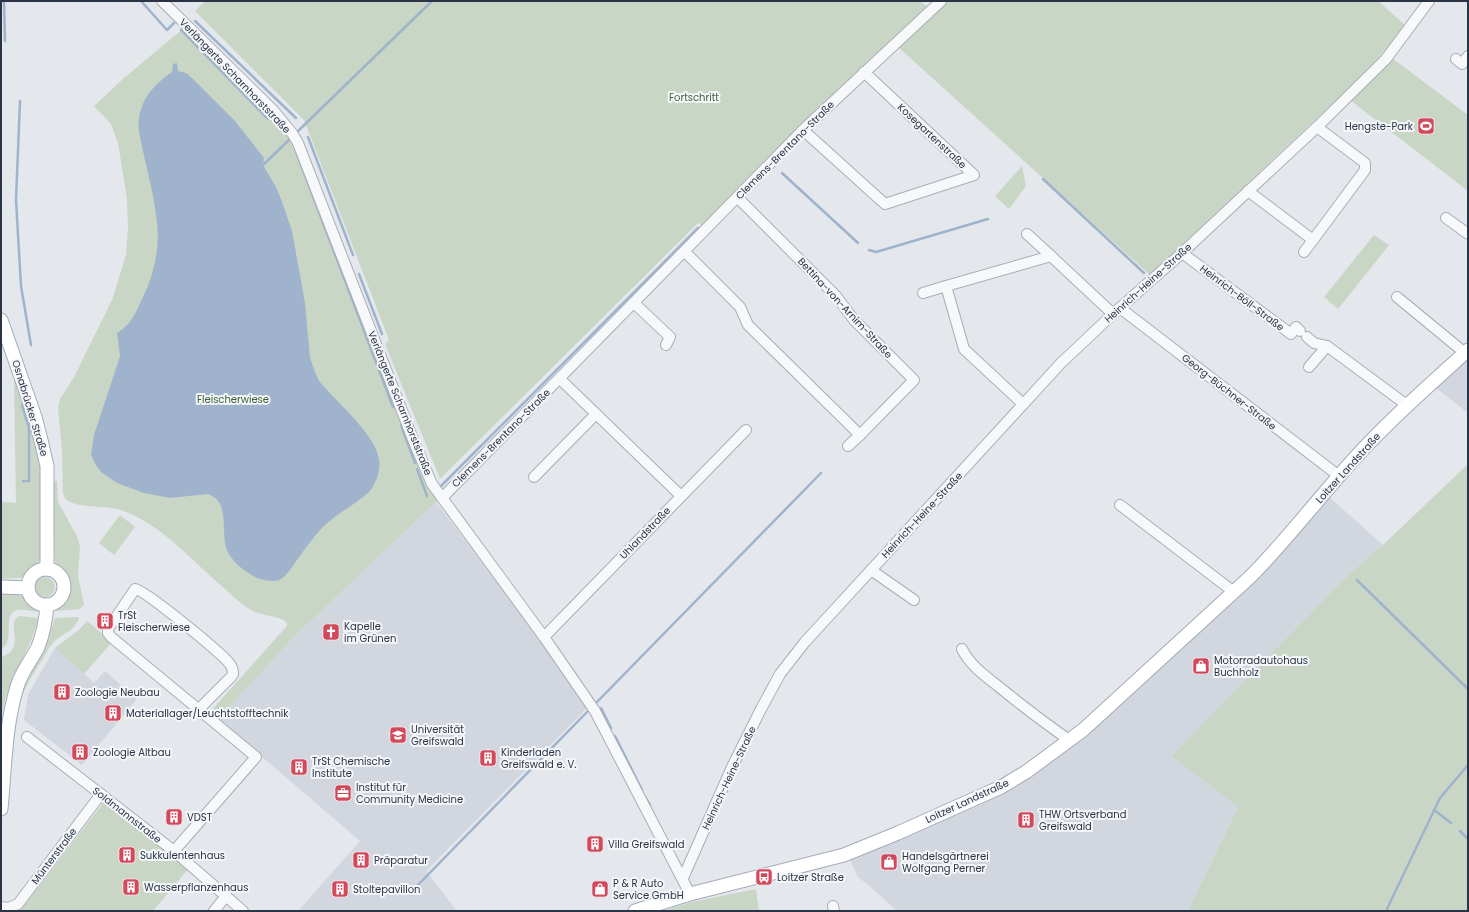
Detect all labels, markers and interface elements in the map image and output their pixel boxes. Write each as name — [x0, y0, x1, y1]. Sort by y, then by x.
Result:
street label: Verlängerte Scharnhorststraße — [176, 15, 294, 137]
park label: Fortschritt — [669, 90, 719, 105]
street label: Clemens-Brentano-Straße — [732, 97, 838, 203]
street label: Kosegartenstraße — [894, 100, 970, 172]
sports icon: Hengste-Park — [1416, 116, 1436, 136]
place label: Hengste-Park — [1345, 119, 1414, 134]
street label: Heinrich-Heine-Straße — [1101, 240, 1195, 326]
street label: Bettina-von-Arnim-Straße — [794, 254, 896, 362]
street label: Heinrich-Böll-Straße — [1197, 261, 1287, 335]
street label: Verlängerte Scharnhorststraße — [364, 329, 436, 477]
street label: Georg-Büchner-Straße — [1179, 350, 1279, 434]
street label: Osnabrücker Straße — [8, 358, 52, 458]
street label: Clemens-Brentano-Straße — [448, 385, 554, 491]
park label: Fleischerwiese — [197, 392, 269, 407]
street label: Loitzer Landstraße — [1312, 429, 1384, 507]
street label: Heinrich-Heine-Straße — [878, 469, 966, 561]
street label: Uhlandstraße — [616, 503, 674, 563]
place label: TrSt Fleischerwiese — [118, 608, 190, 635]
building icon: TrSt Fleischerwiese — [95, 611, 115, 631]
place label: Kapelle im Grünen — [344, 619, 396, 646]
church icon: Kapelle im Grünen — [321, 622, 341, 642]
place label: Motorradautohaus Buchholz — [1214, 653, 1308, 680]
shop icon: Motorradautohaus Buchholz — [1191, 656, 1211, 676]
building icon: Zoologie Neubau — [52, 682, 72, 702]
place label: Zoologie Neubau — [75, 685, 160, 700]
building icon: Materiallager/Leuchtstofftechnik — [103, 703, 123, 723]
place label: Materiallager/Leuchtstofftechnik — [126, 706, 289, 721]
place label: Universität Greifswald — [411, 722, 464, 749]
street label: Heinrich-Heine-Straße — [698, 724, 760, 832]
school or university icon: Universität Greifswald — [388, 725, 408, 745]
building icon: Zoologie Altbau — [70, 742, 90, 762]
place label: Zoologie Altbau — [93, 745, 171, 760]
place label: Kinderladen Greifswald e. V. — [501, 745, 576, 772]
building icon: Kinderladen Greifswald e. V. — [478, 748, 498, 768]
place label: TrSt Chemische Institute — [312, 754, 390, 781]
building icon: TrSt Chemische Institute — [289, 757, 309, 777]
street label: Loitzer Landstraße — [923, 775, 1011, 827]
place label: Institut für Community Medicine — [356, 780, 463, 807]
street label: Soldmannstraße — [89, 783, 165, 847]
office icon: Institut für Community Medicine — [333, 783, 353, 803]
building icon: VDST — [164, 807, 184, 827]
place label: THW Ortsverband Greifswald — [1039, 807, 1126, 834]
place label: VDST — [187, 810, 213, 825]
building icon: THW Ortsverband Greifswald — [1016, 810, 1036, 830]
street label: Münterstraße — [28, 825, 80, 887]
building icon: Villa Greifswald — [585, 834, 605, 854]
place label: Villa Greifswald — [608, 837, 684, 852]
building icon: Sukkulentenhaus — [117, 845, 137, 865]
place label: Sukkulentenhaus — [140, 848, 225, 863]
place label: Handelsgärtnerei Wolfgang Perner — [902, 849, 989, 876]
building icon: Präparatur — [351, 850, 371, 870]
shop icon: Handelsgärtnerei Wolfgang Perner — [879, 852, 899, 872]
place label: Präparatur — [374, 853, 428, 868]
bus stop icon: Loitzer Straße — [754, 867, 774, 887]
place label: Loitzer Straße — [777, 870, 844, 885]
place label: P & R Auto Service GmbH — [613, 876, 684, 903]
building icon: Wasserpflanzenhaus — [121, 877, 141, 897]
building icon: Stoltepavillon — [330, 879, 350, 899]
shop icon: P & R Auto Service GmbH — [590, 879, 610, 899]
place label: Wasserpflanzenhaus — [144, 880, 249, 895]
place label: Stoltepavillon — [353, 882, 421, 897]

